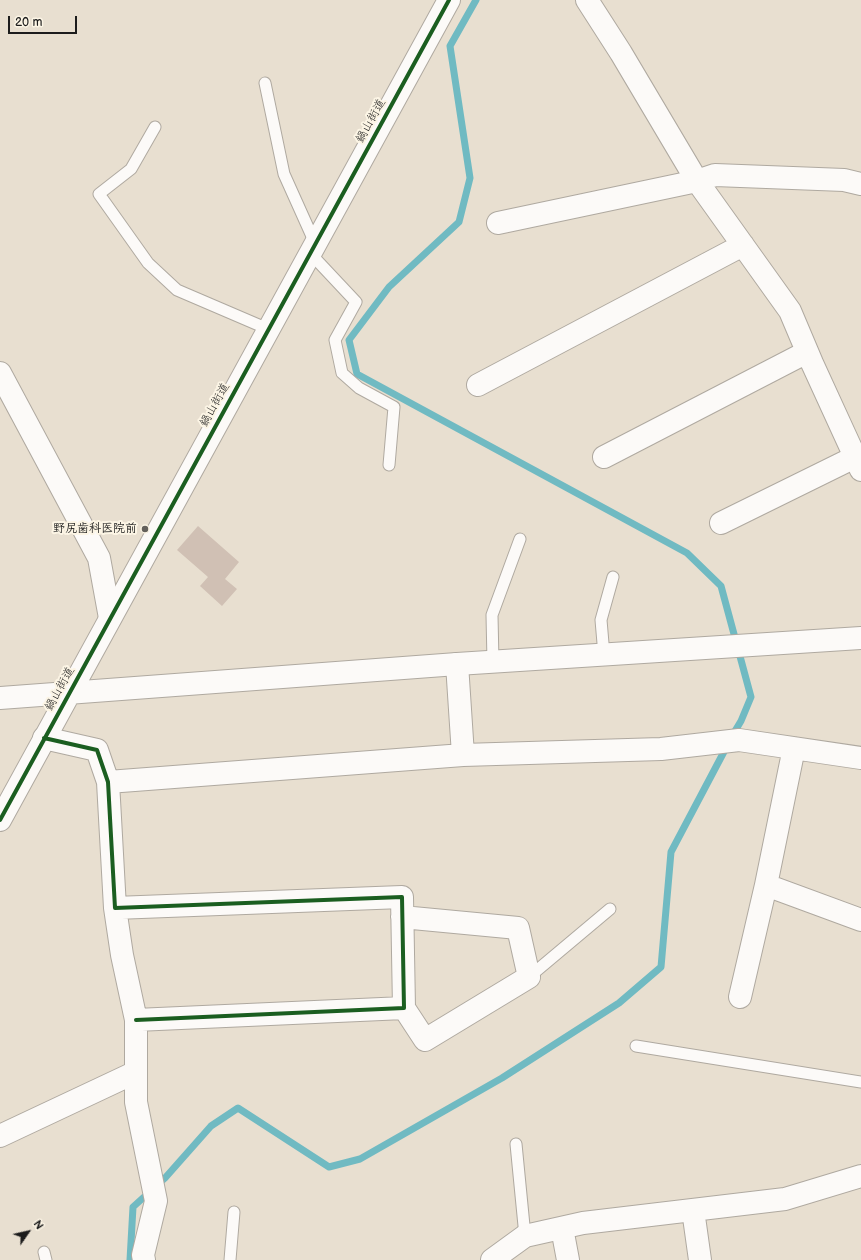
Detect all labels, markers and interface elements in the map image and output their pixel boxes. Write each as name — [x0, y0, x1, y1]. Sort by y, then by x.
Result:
scale bar — [10, 8, 79, 34]
text: 20 m — [15, 15, 42, 30]
street label: 鍋山街道 — [353, 97, 389, 145]
street label: 鍋山街道 — [197, 381, 233, 429]
place label: 野尻歯科医院前 — [53, 522, 137, 536]
marker: 野尻歯科医院前 — [140, 524, 150, 534]
street label: 鍋山街道 — [42, 665, 78, 713]
north arrow — [8, 1212, 48, 1252]
text: N — [31, 1218, 46, 1232]

